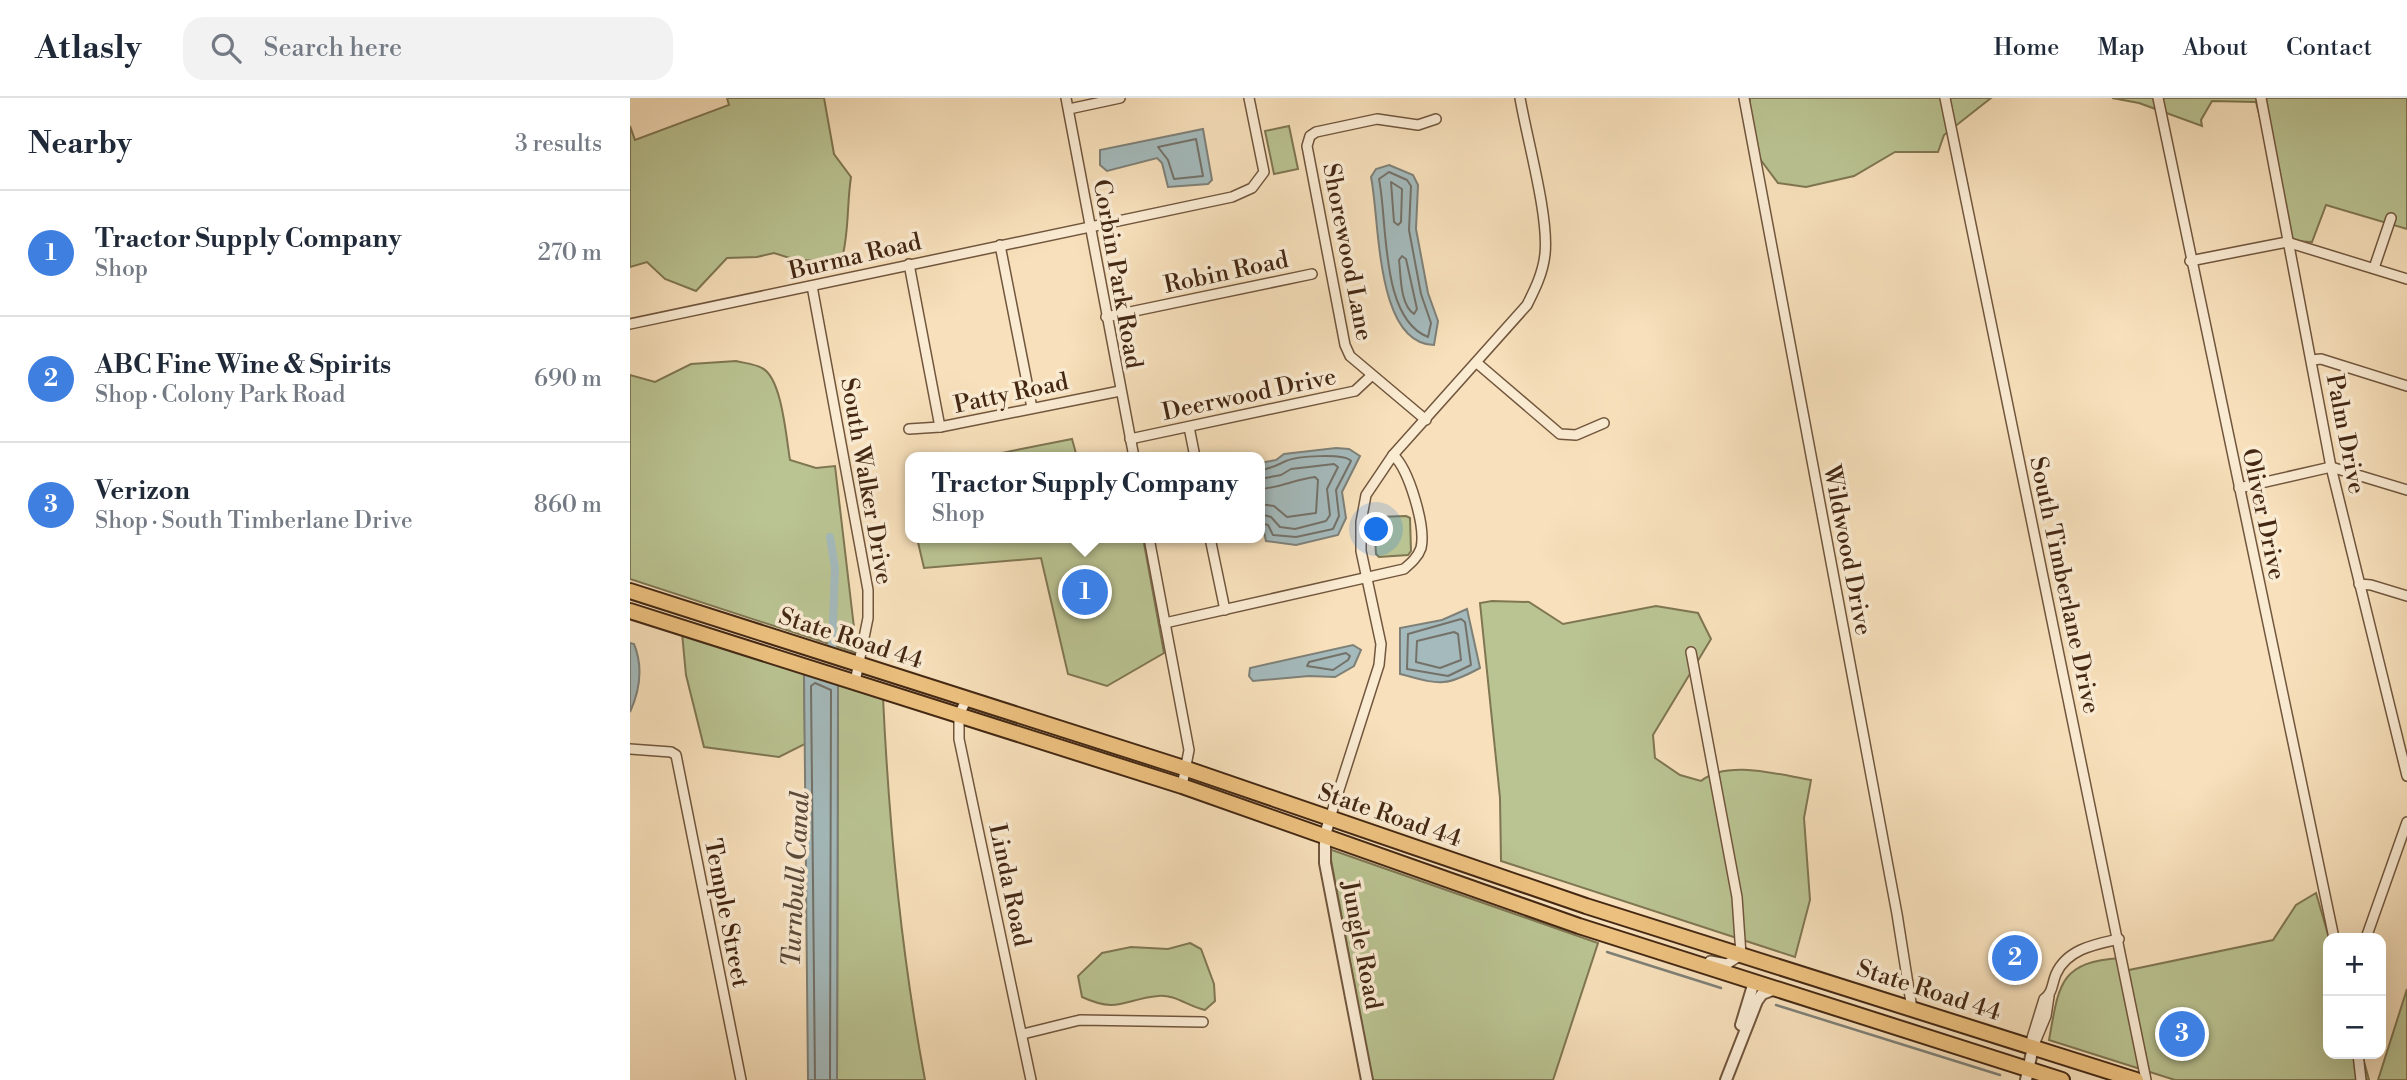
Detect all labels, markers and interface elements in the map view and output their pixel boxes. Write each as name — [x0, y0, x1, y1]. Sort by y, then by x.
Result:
search box — [183, 17, 673, 80]
text: Atlasly — [35, 28, 141, 69]
icon: search — [207, 29, 245, 67]
text: Search here — [263, 32, 402, 64]
text: Home — [1994, 33, 2059, 63]
text: Map — [2097, 33, 2145, 63]
text: About — [2183, 33, 2248, 63]
text: Contact — [2286, 33, 2372, 63]
text: Nearby — [28, 125, 132, 163]
text: 3 results — [515, 130, 602, 158]
street label: Shorewood Lane — [1315, 161, 1379, 343]
street label: Corbin Park Road — [1086, 177, 1148, 371]
text: Tractor Supply Company — [95, 223, 401, 255]
street label: Burma Road — [785, 227, 925, 287]
text: 1 — [45, 239, 57, 267]
text: 270 m — [538, 239, 602, 267]
street label: Robin Road — [1161, 245, 1291, 301]
text: Shop — [95, 255, 148, 283]
text: ABC Fine Wine & Spirits — [95, 349, 391, 381]
street label: Deerwood Drive — [1159, 362, 1339, 428]
text: 2 — [44, 365, 58, 393]
text: 690 m — [534, 365, 602, 393]
street label: Patty Road — [951, 367, 1072, 421]
street label: Palm Drive — [2319, 372, 2371, 497]
street label: South Walker Drive — [833, 375, 899, 587]
text: Shop · Colony Park Road — [95, 381, 345, 409]
street label: Oliver Drive — [2234, 446, 2292, 583]
popup — [905, 452, 1265, 543]
street label: South Timberlane Drive — [2022, 454, 2106, 717]
street label: Wildwood Drive — [1816, 462, 1878, 638]
text: Tractor Supply Company — [932, 468, 1238, 500]
text: Verizon — [95, 475, 190, 507]
text: 3 — [44, 491, 58, 519]
text: 860 m — [534, 491, 602, 519]
text: Shop — [932, 500, 985, 528]
text: Shop · South Timberlane Drive — [95, 507, 413, 535]
your location — [1359, 512, 1393, 546]
pin: 1 — [1062, 566, 1108, 618]
street label: State Road 44 — [775, 602, 927, 676]
street label: State Road 44 — [1314, 777, 1465, 855]
water label: Turnbull Canal — [775, 790, 817, 968]
street label: Linda Road — [981, 821, 1037, 950]
street label: Temple Street — [697, 836, 755, 991]
street label: Jungle Road — [1334, 877, 1388, 1012]
pin: 2 — [1992, 932, 2038, 984]
map controls — [2323, 933, 2386, 1059]
button: + — [2323, 933, 2386, 996]
street label: State Road 44 — [1853, 954, 2005, 1028]
button: − — [2323, 996, 2386, 1059]
pin: 3 — [2159, 1008, 2205, 1060]

